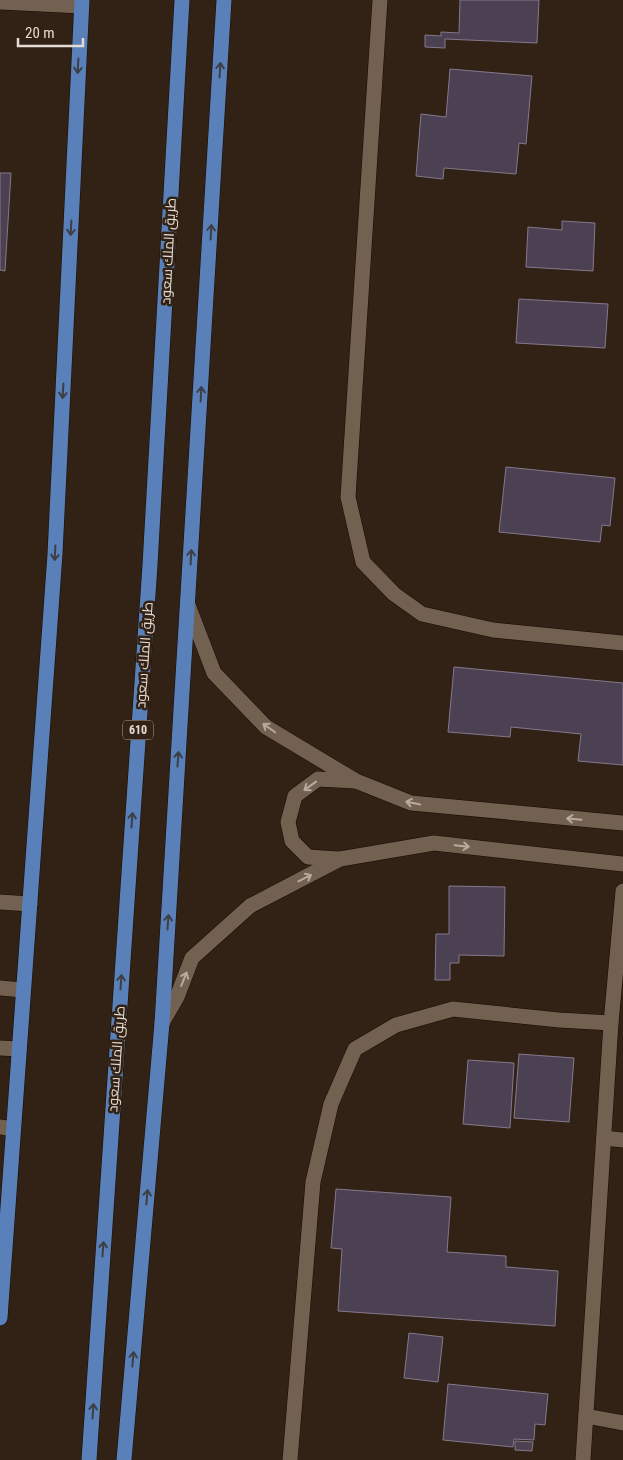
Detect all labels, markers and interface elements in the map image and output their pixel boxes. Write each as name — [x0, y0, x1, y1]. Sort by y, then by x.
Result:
scale bar — [18, 15, 82, 47]
text: 20 m — [25, 24, 55, 42]
one-way arrow — [74, 58, 83, 74]
one-way arrow — [215, 62, 224, 78]
street label: طريق الملك سعود — [157, 197, 180, 305]
one-way arrow — [66, 220, 75, 236]
one-way arrow — [206, 224, 215, 240]
one-way arrow — [59, 383, 68, 399]
one-way arrow — [196, 387, 205, 403]
one-way arrow — [51, 545, 60, 561]
one-way arrow — [187, 549, 196, 565]
street label: طريق الملك سعود — [132, 601, 157, 709]
road number: 610 — [123, 720, 153, 740]
one-way arrow — [262, 723, 276, 733]
one-way arrow — [174, 752, 183, 768]
one-way arrow — [303, 780, 317, 791]
one-way arrow — [405, 798, 421, 807]
one-way arrow — [128, 812, 137, 828]
one-way arrow — [567, 814, 583, 824]
one-way arrow — [453, 841, 469, 851]
one-way arrow — [297, 873, 312, 882]
one-way arrow — [163, 914, 173, 930]
one-way arrow — [179, 972, 189, 987]
one-way arrow — [116, 975, 126, 991]
street label: طريق الملك سعود — [104, 1005, 129, 1113]
one-way arrow — [142, 1189, 151, 1205]
one-way arrow — [98, 1241, 107, 1257]
one-way arrow — [128, 1351, 138, 1367]
one-way arrow — [88, 1404, 97, 1420]

